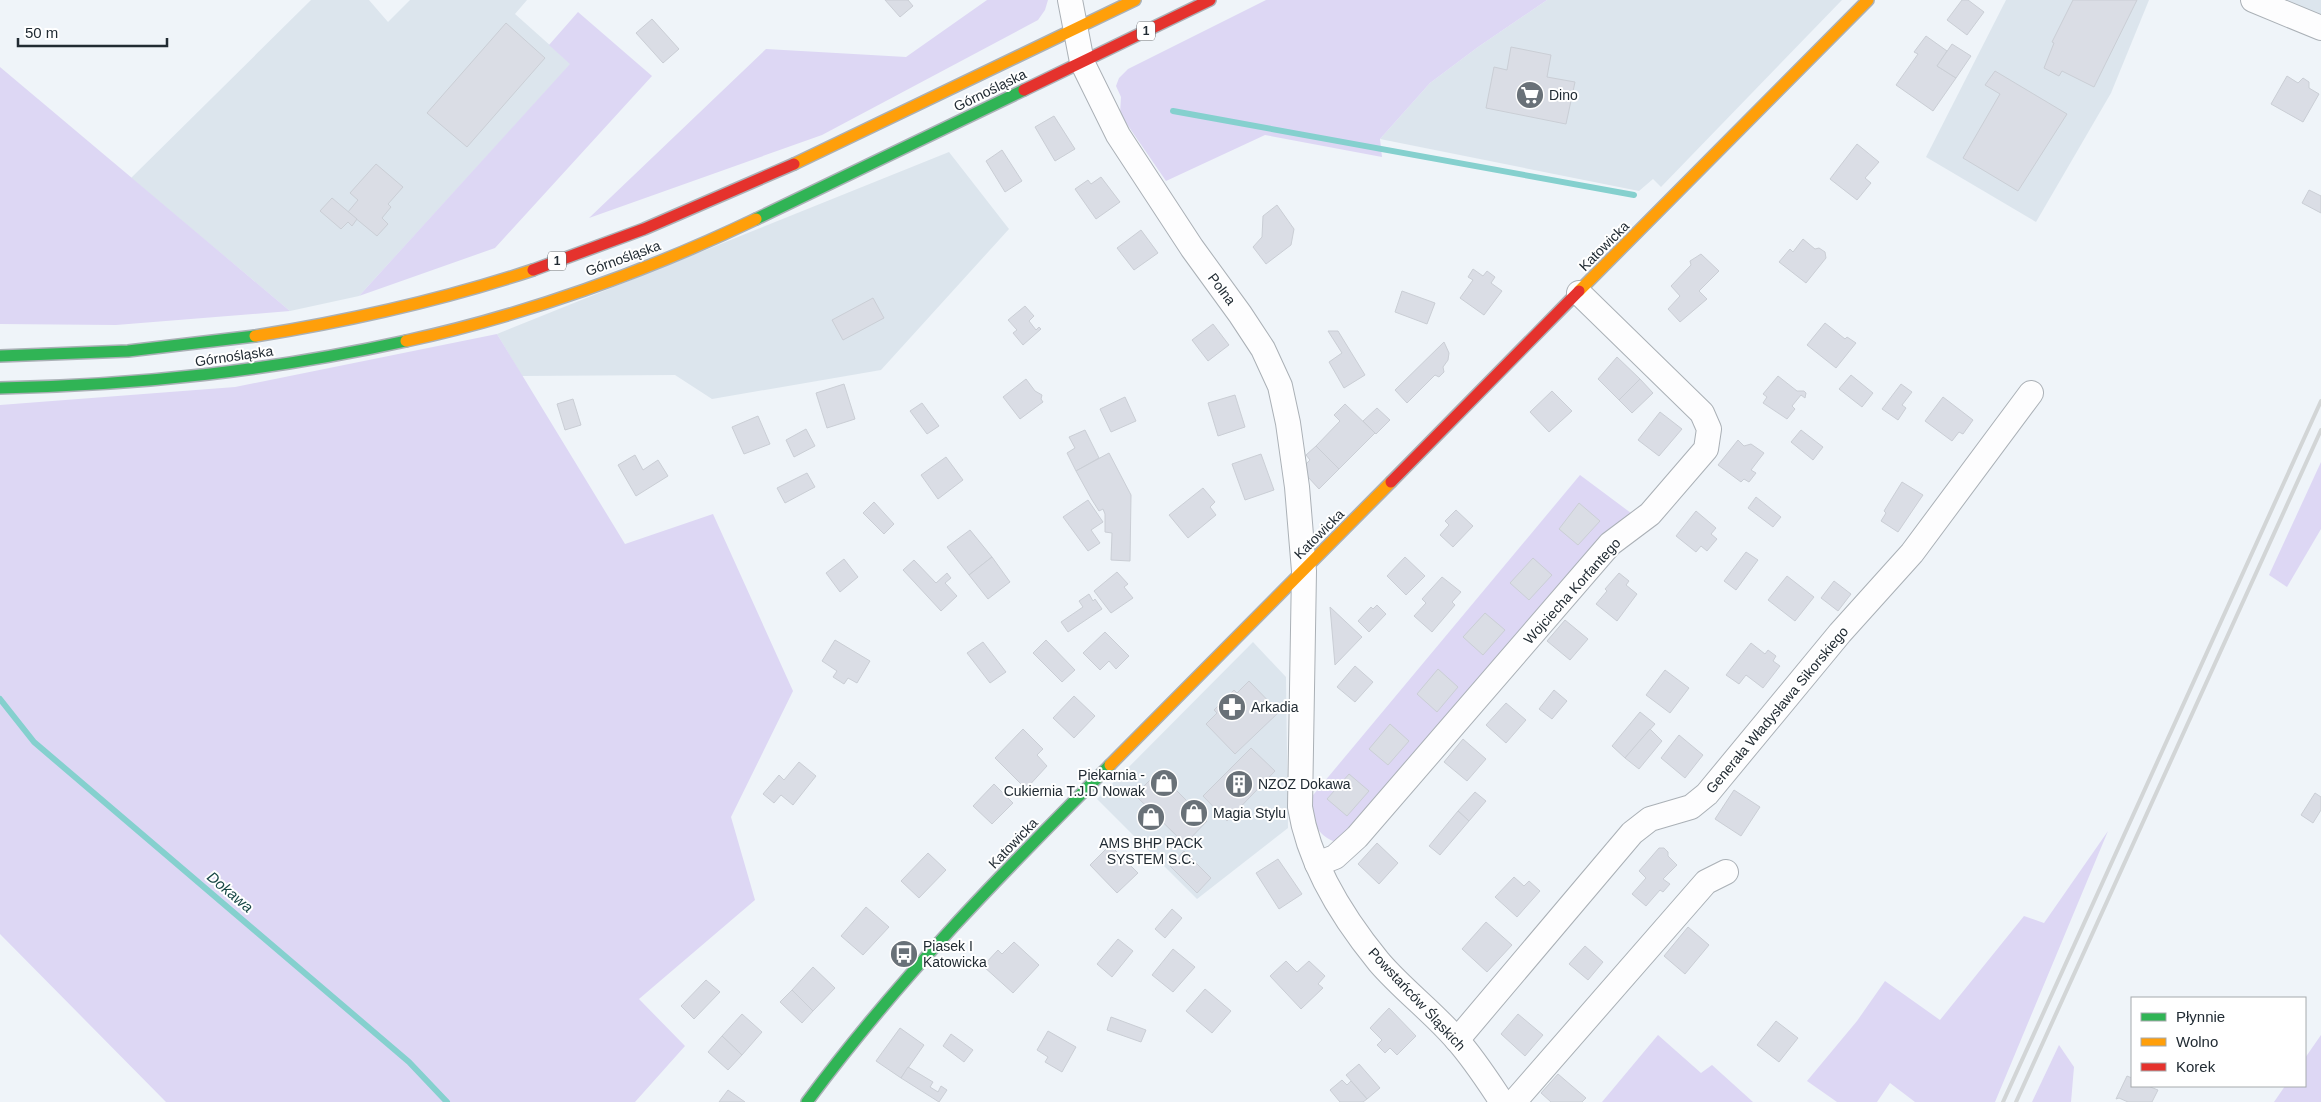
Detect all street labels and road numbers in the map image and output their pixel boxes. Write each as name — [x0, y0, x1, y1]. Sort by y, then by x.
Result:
road number: 1 — [1137, 22, 1155, 40]
street label: Górnośląska — [951, 65, 1029, 114]
street label: Katowicka — [1576, 218, 1632, 274]
street label: Górnośląska — [583, 237, 663, 279]
road number: 1 — [548, 252, 566, 270]
street label: Polna — [1205, 270, 1239, 308]
street label: Górnośląska — [194, 343, 274, 369]
street label: Katowicka — [1291, 506, 1347, 562]
street label: Wojciecha Korfantego — [1520, 535, 1624, 647]
street label: Generała Władysława Sikorskiego — [1703, 623, 1852, 797]
street label: Katowicka — [985, 814, 1041, 872]
street label: Powstańców Śląskich — [1365, 944, 1469, 1054]

